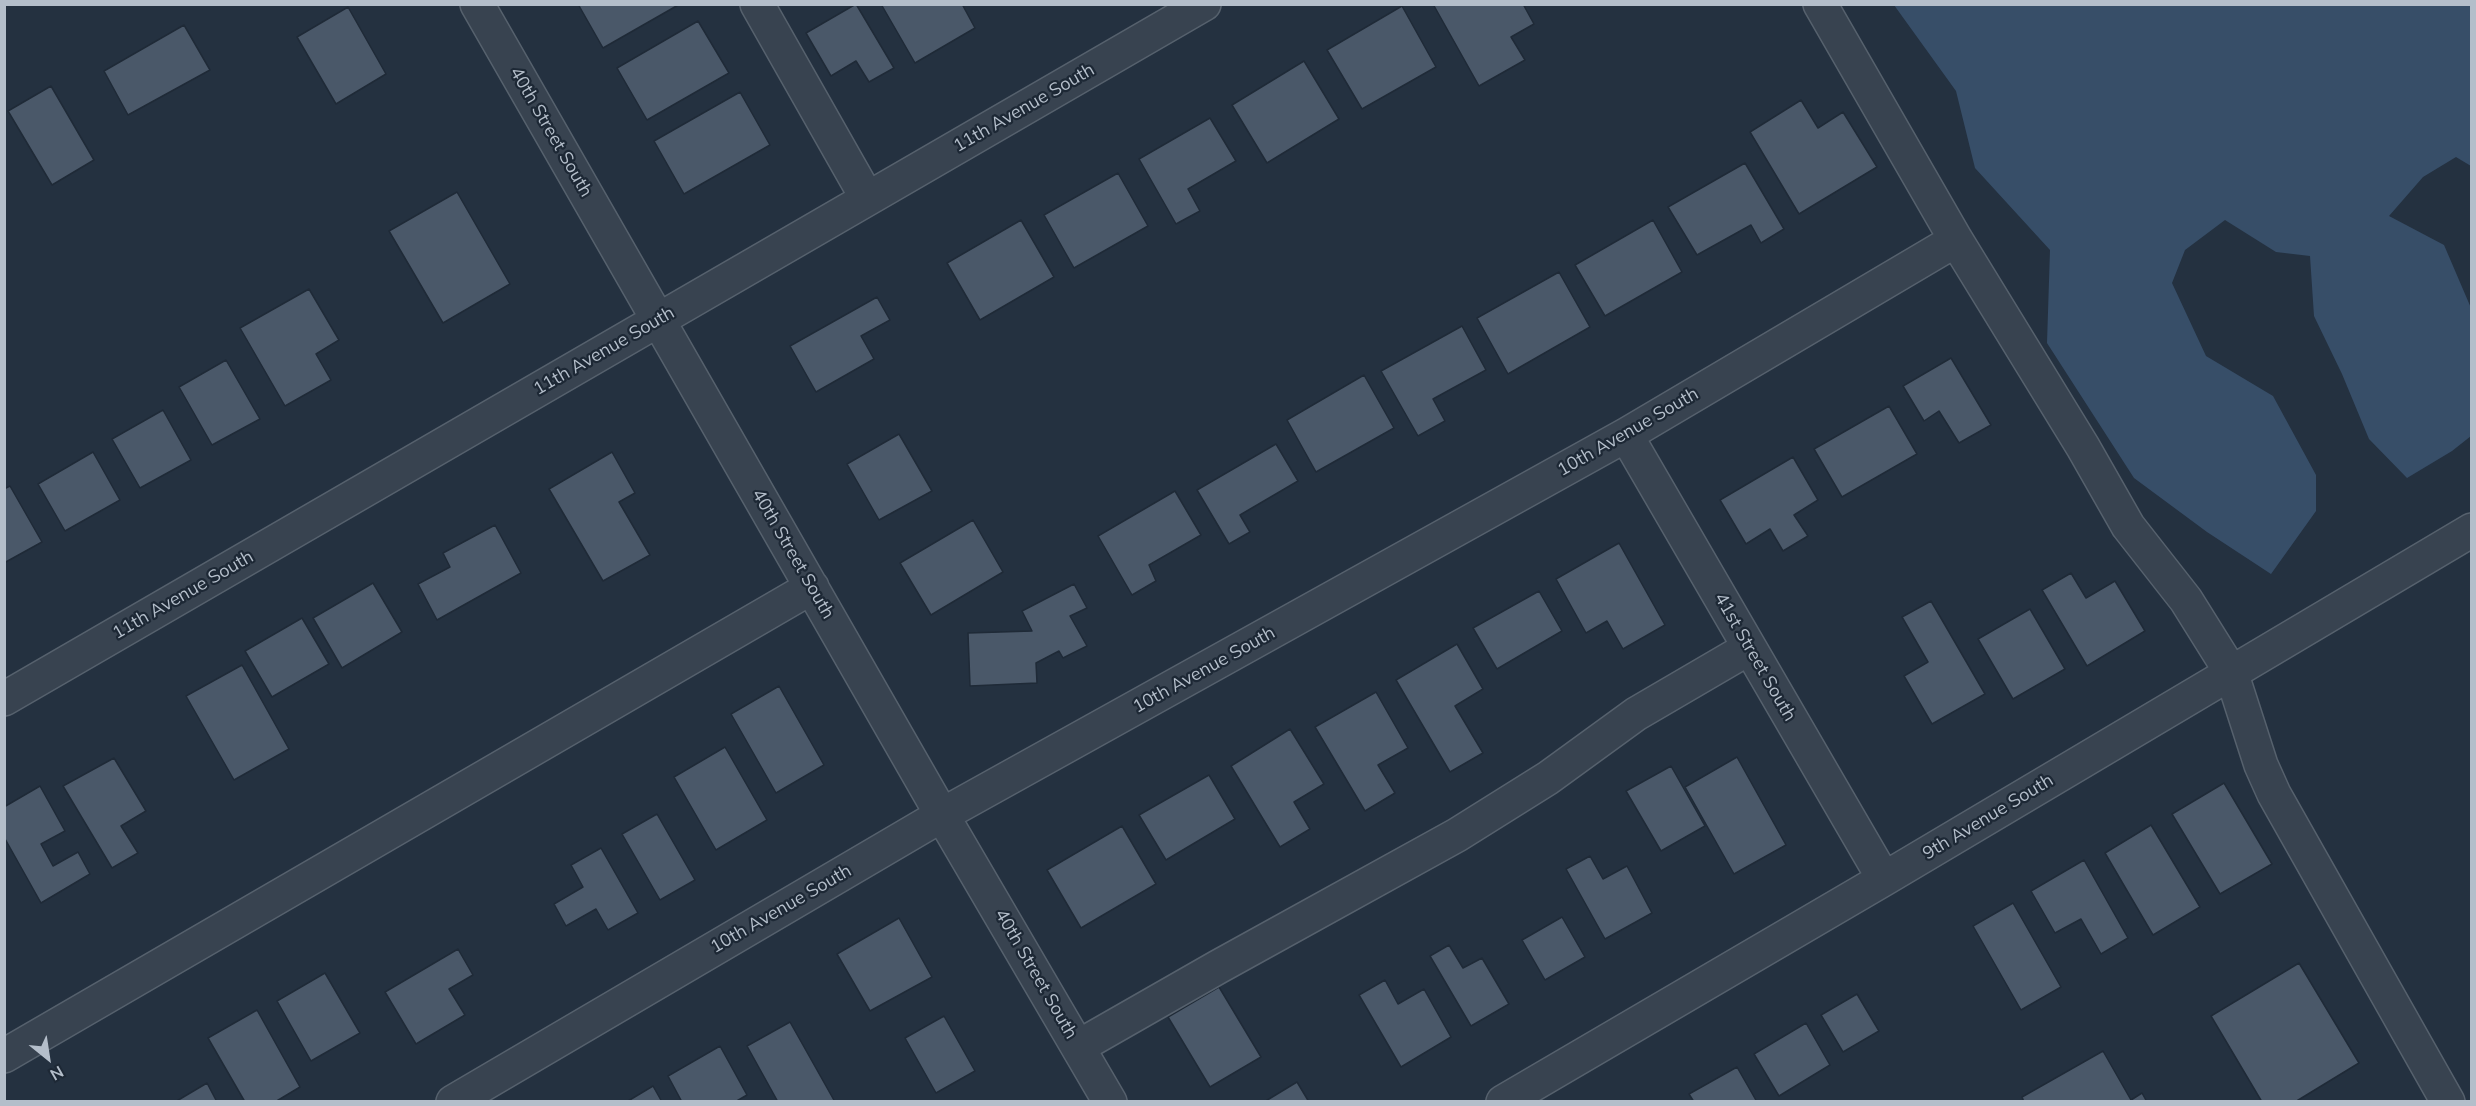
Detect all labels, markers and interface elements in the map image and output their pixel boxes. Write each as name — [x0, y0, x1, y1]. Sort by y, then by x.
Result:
street label: 11th Avenue South — [950, 59, 1098, 157]
street label: 40th Street South — [505, 63, 597, 201]
street label: 11th Avenue South — [530, 302, 678, 400]
street label: 10th Avenue South — [1554, 383, 1702, 481]
street label: 40th Street South — [747, 485, 839, 623]
street label: 11th Avenue South — [109, 546, 257, 644]
street label: 41st Street South — [1709, 589, 1801, 725]
street label: 10th Avenue South — [1129, 622, 1279, 718]
street label: 9th Avenue South — [1919, 770, 2057, 864]
street label: 10th Avenue South — [707, 860, 855, 958]
street label: 40th Street South — [990, 905, 1082, 1043]
north arrow — [18, 1028, 78, 1088]
text: N — [47, 1062, 67, 1085]

